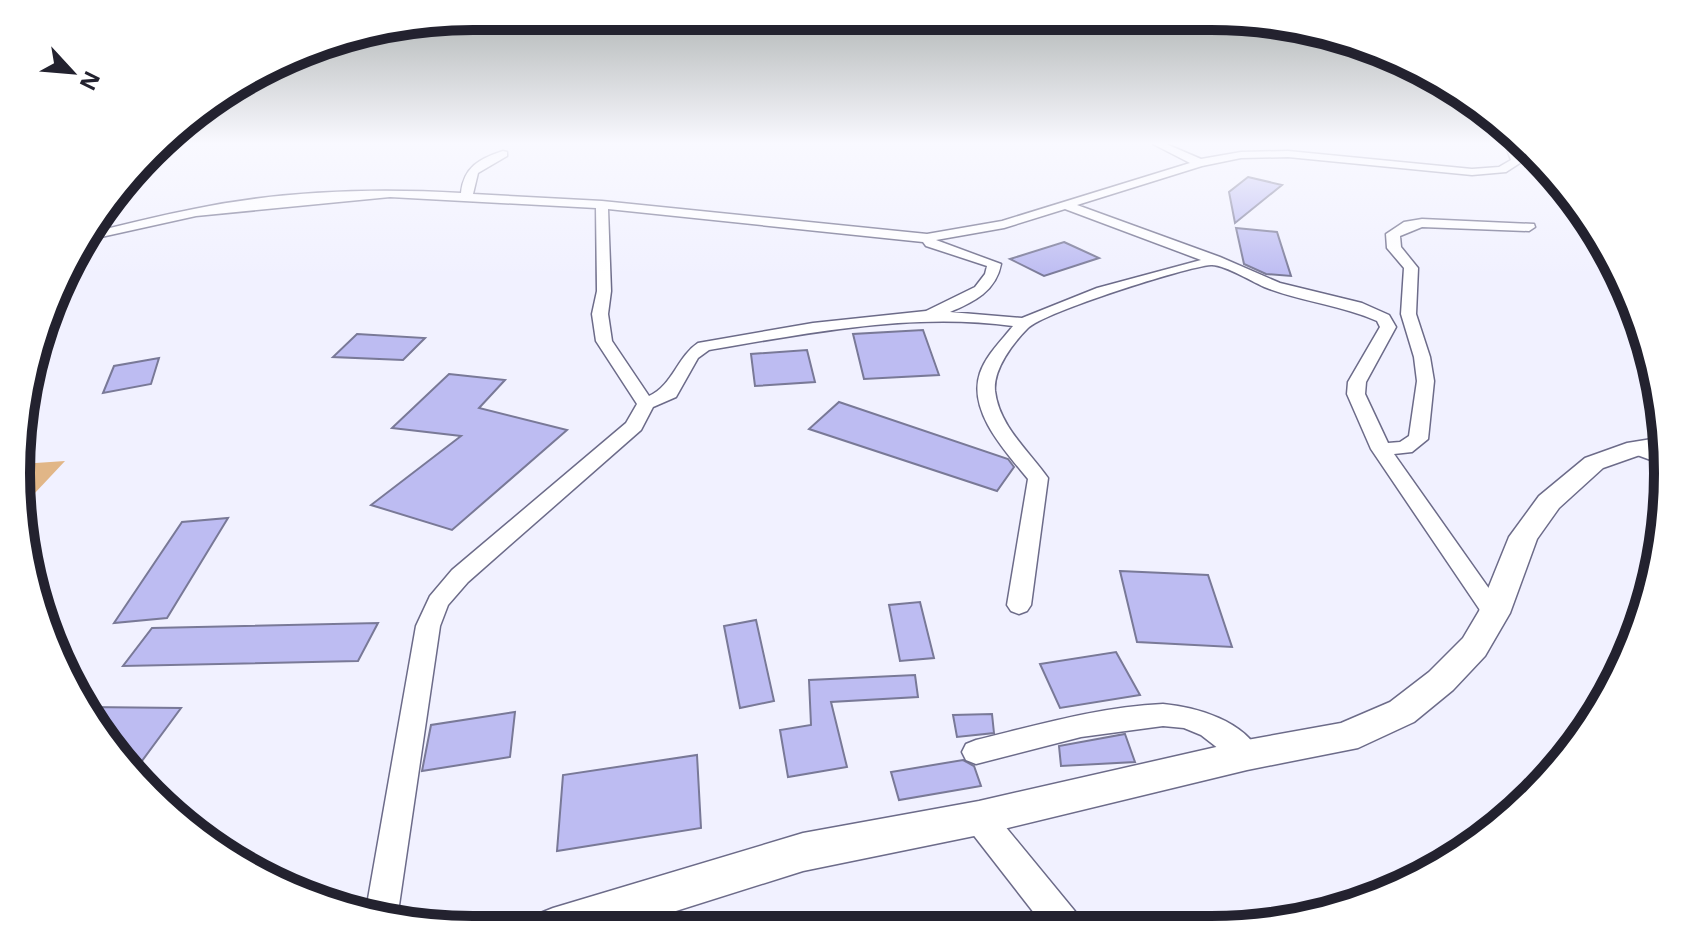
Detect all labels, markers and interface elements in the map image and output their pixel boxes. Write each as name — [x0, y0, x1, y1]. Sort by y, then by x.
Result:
north arrow — [32, 32, 112, 112]
text: N — [73, 67, 108, 96]

